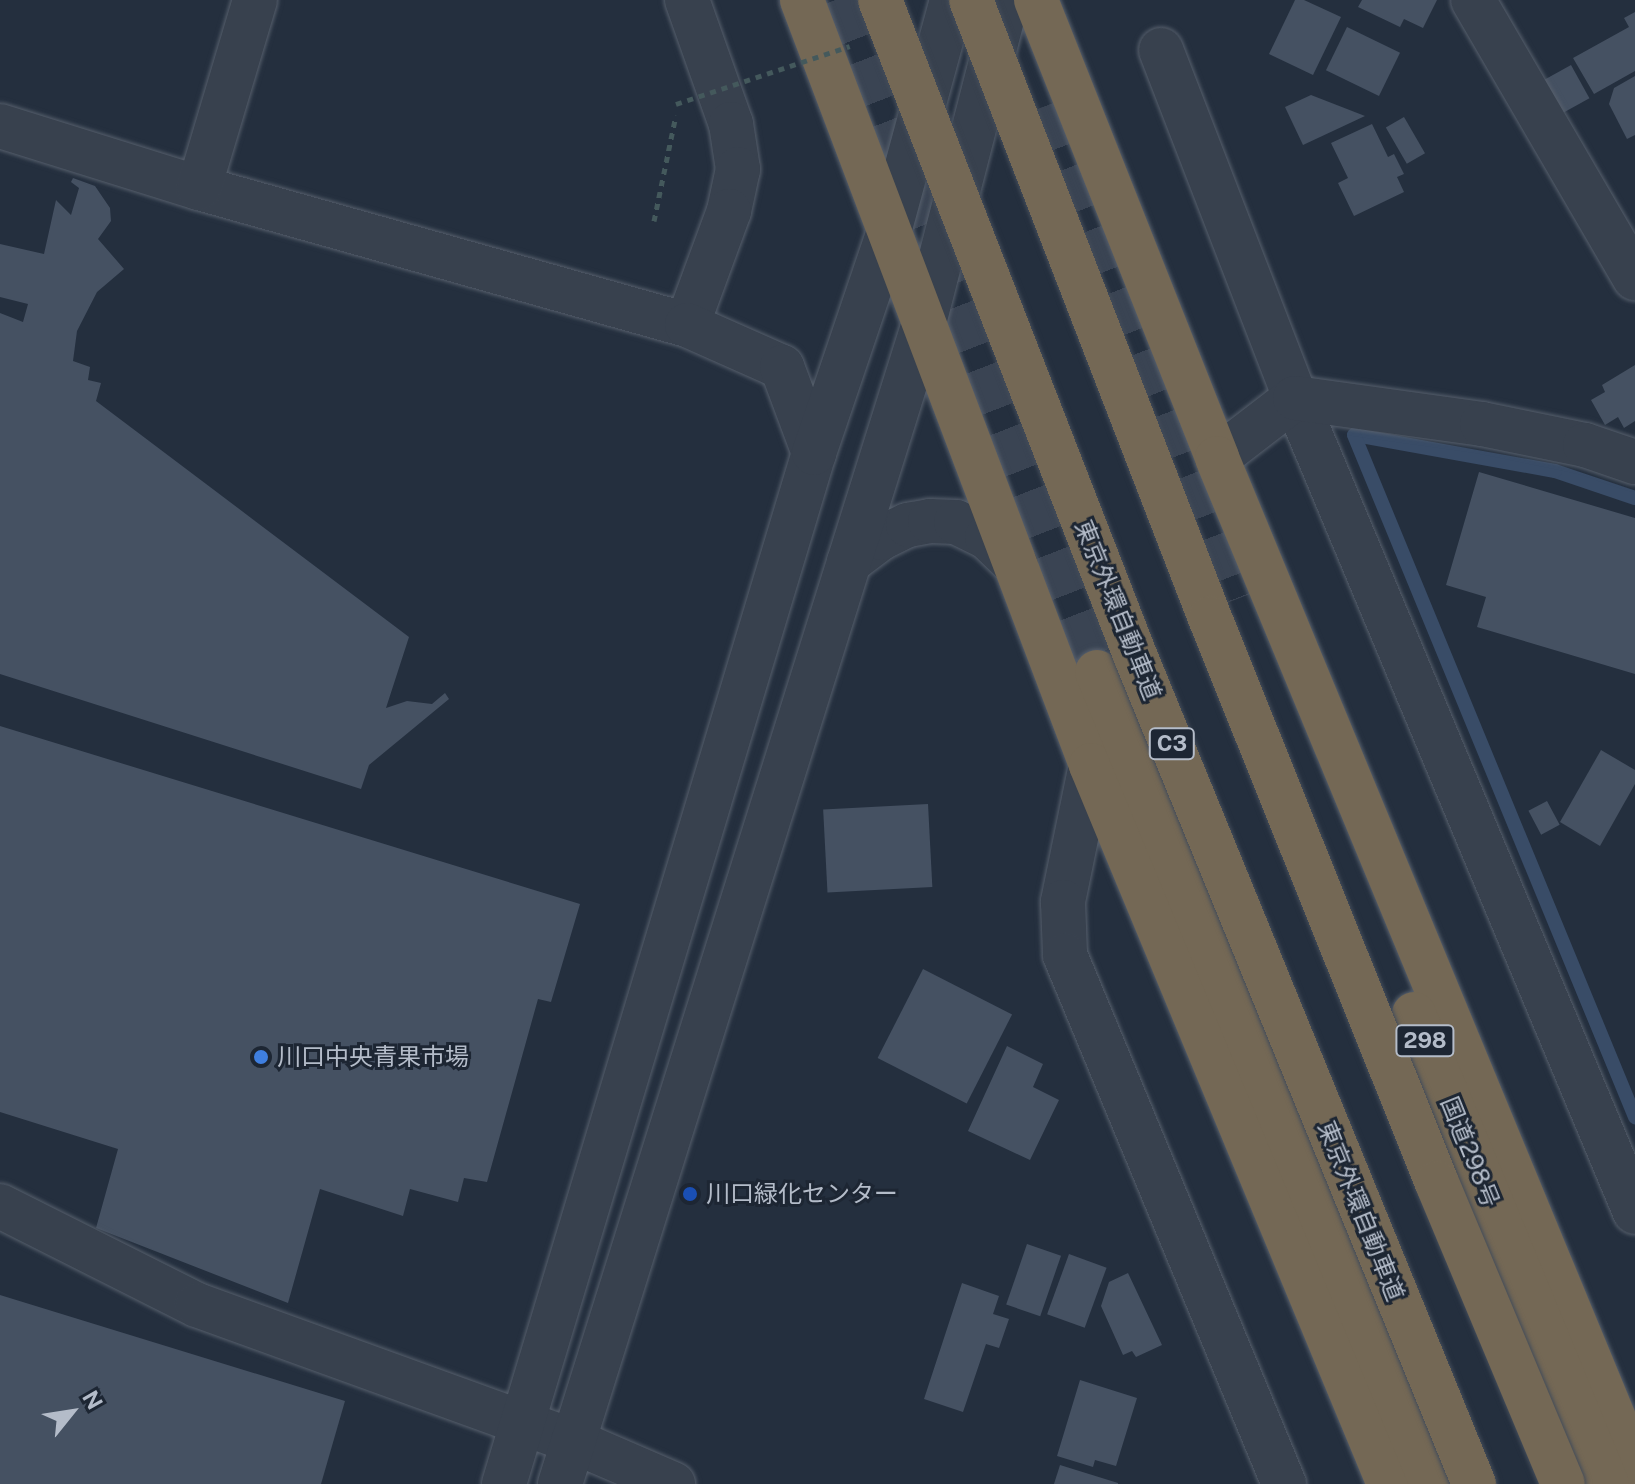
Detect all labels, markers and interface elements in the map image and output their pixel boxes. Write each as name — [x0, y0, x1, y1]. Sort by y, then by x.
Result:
street label: 東京外環自動車道 — [1069, 516, 1167, 704]
road number: C3 — [1148, 726, 1196, 762]
road number: 298 — [1395, 1023, 1455, 1059]
place label: 川口中央青果市場 — [277, 1043, 469, 1071]
marker: 川口中央青果市場 — [252, 1048, 270, 1066]
street label: 国道298号 — [1435, 1093, 1505, 1211]
street label: 東京外環自動車道 — [1312, 1117, 1410, 1305]
place label: 川口緑化センター — [706, 1180, 898, 1208]
marker: 川口緑化センター — [681, 1185, 699, 1203]
north arrow — [32, 1372, 112, 1452]
text: N — [77, 1386, 108, 1414]

